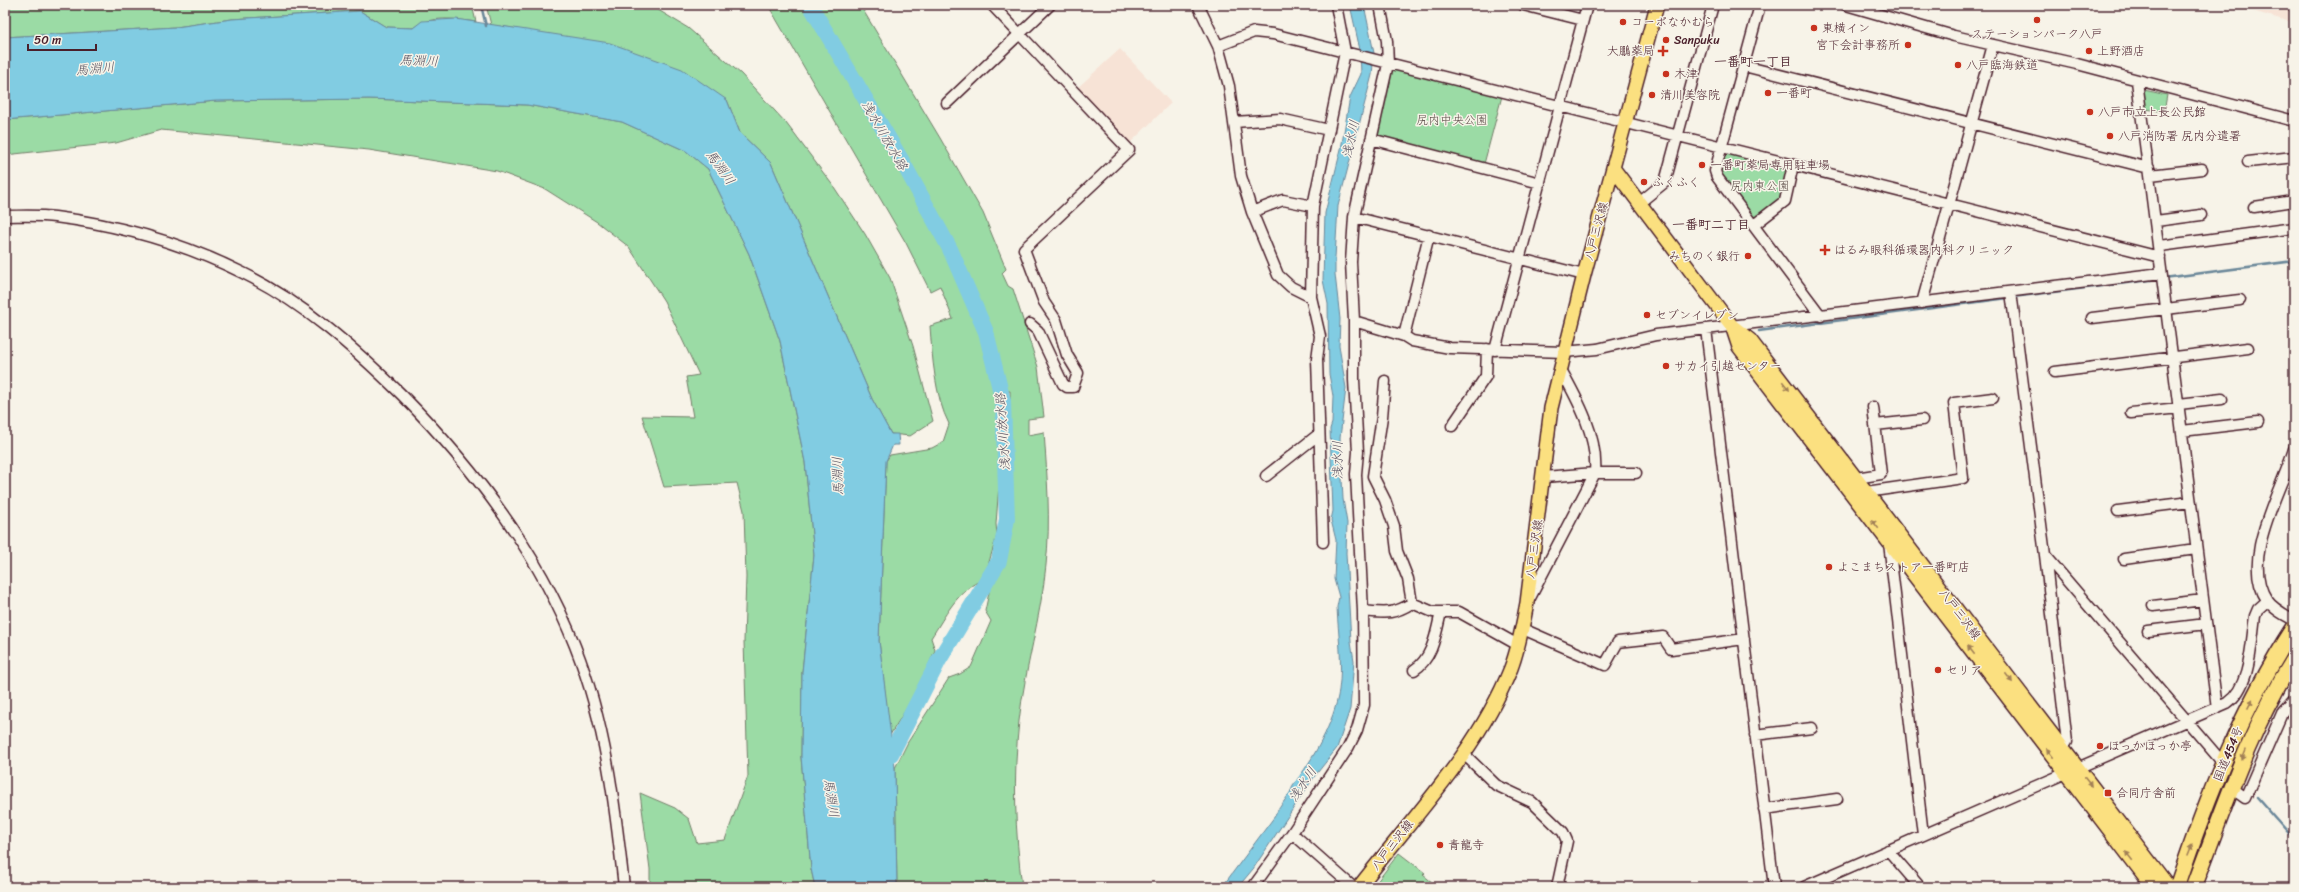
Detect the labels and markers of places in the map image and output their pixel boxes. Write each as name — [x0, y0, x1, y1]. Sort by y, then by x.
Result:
place label: コーポなかむら — [1631, 11, 1715, 33]
marker: ステーションパーク八戸 — [2032, 15, 2042, 25]
marker: コーポなかむら — [1618, 17, 1628, 27]
place label: 東横イン — [1822, 17, 1870, 39]
marker: 東横イン — [1809, 23, 1819, 33]
place label: ステーションパーク八戸 — [1971, 23, 2103, 45]
place label: Sanpuku — [1674, 29, 1720, 51]
place label: 宮下会計事務所 — [1816, 34, 1900, 56]
marker: Sanpuku — [1661, 35, 1671, 45]
place label: 大鵬薬局 — [1607, 40, 1655, 62]
marker: 宮下会計事務所 — [1903, 40, 1913, 50]
place label: 上野酒店 — [2097, 40, 2145, 62]
marker: 大鵬薬局 — [1658, 46, 1668, 56]
marker: 上野酒店 — [2084, 46, 2094, 56]
place label: 八戸臨海鉄道 — [1966, 54, 2038, 76]
marker: 八戸臨海鉄道 — [1953, 60, 1963, 70]
place label: 木津 — [1674, 63, 1698, 85]
marker: 木津 — [1661, 69, 1671, 79]
place label: 一番町 — [1776, 82, 1812, 104]
place label: 清川美容院 — [1660, 84, 1720, 106]
marker: 一番町 — [1763, 88, 1773, 98]
marker: 清川美容院 — [1647, 90, 1657, 100]
place label: 八戸市立上長公民館 — [2098, 101, 2206, 123]
marker: 八戸市立上長公民館 — [2085, 107, 2095, 117]
place label: 八戸消防署 尻内分遣署 — [2118, 125, 2241, 147]
marker: 八戸消防署 尻内分遣署 — [2105, 131, 2115, 141]
place label: 一番町薬局専用駐車場 — [1710, 154, 1830, 176]
marker: 一番町薬局専用駐車場 — [1697, 160, 1707, 170]
place label: ふくふく — [1652, 171, 1700, 193]
marker: ふくふく — [1639, 177, 1649, 187]
place label: はるみ眼科循環器内科クリニック — [1834, 239, 2014, 261]
marker: はるみ眼科循環器内科クリニック — [1819, 244, 1831, 256]
place label: みちのく銀行 — [1668, 245, 1740, 267]
marker: みちのく銀行 — [1743, 251, 1753, 261]
place label: セブンイレブン — [1655, 304, 1739, 326]
marker: セブンイレブン — [1642, 310, 1652, 320]
place label: サカイ引越センター — [1674, 355, 1782, 377]
marker: サカイ引越センター — [1661, 361, 1671, 371]
place label: よこまちストア一番町店 — [1837, 556, 1970, 578]
marker: よこまちストア一番町店 — [1824, 562, 1834, 572]
place label: セリア — [1946, 659, 1982, 681]
marker: セリア — [1933, 665, 1943, 675]
place label: ほっかほっか亭 — [2108, 735, 2192, 757]
marker: ほっかほっか亭 — [2095, 741, 2105, 751]
place label: 合同庁舎前 — [2116, 782, 2176, 804]
marker: 合同庁舎前 — [2103, 788, 2113, 798]
place label: 青龍寺 — [1448, 834, 1484, 856]
marker: 青龍寺 — [1435, 840, 1445, 850]

